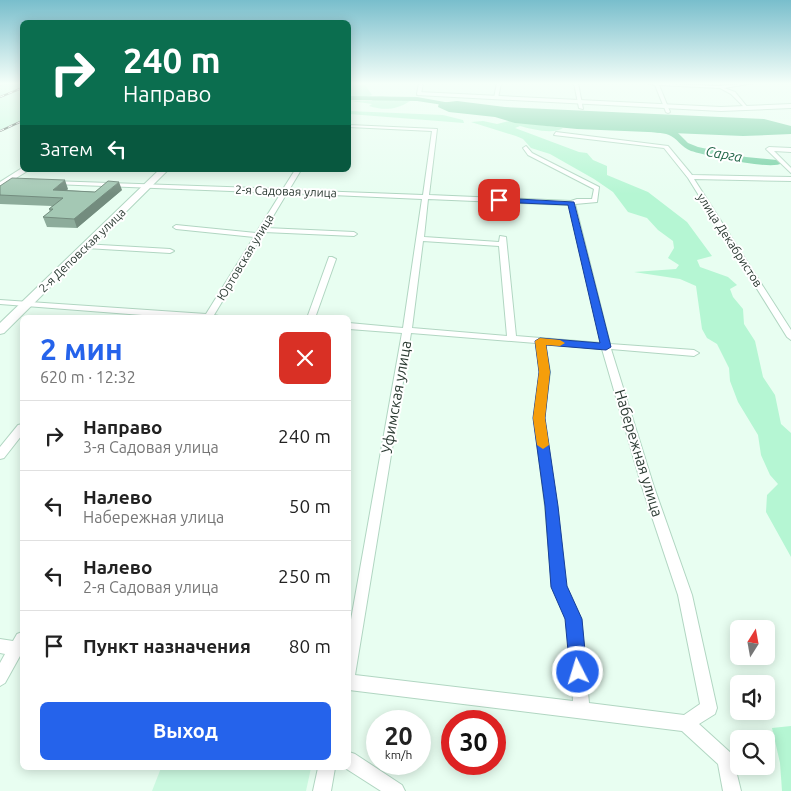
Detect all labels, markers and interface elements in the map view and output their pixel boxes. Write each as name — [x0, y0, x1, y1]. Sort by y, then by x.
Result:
icon: right — [40, 40, 105, 105]
text: 240 m — [123, 40, 221, 80]
text: Направо — [123, 81, 211, 106]
icon: left — [103, 135, 131, 163]
text: Затем — [40, 138, 93, 160]
water label: Сарга — [705, 143, 744, 165]
pin — [478, 179, 520, 221]
street label: 2-я Садовая улица — [235, 183, 337, 199]
icon: arrive — [485, 186, 513, 214]
street label: улица Декабристов — [695, 191, 765, 289]
street label: 2-я Деповская улица — [36, 205, 128, 295]
street label: Юртовская улица — [214, 212, 276, 302]
text: 2 мин — [40, 332, 123, 366]
button: close — [279, 332, 331, 384]
street label: Уфимская улица — [378, 339, 414, 455]
text: 620 m · 12:32 — [40, 368, 136, 386]
street label: Набережная улица — [612, 387, 666, 519]
text: Направо — [83, 416, 163, 438]
icon: right — [40, 422, 68, 450]
text: 240 m — [278, 425, 331, 447]
text: 3-я Садовая улица — [83, 438, 219, 456]
text: Налево — [83, 486, 152, 508]
icon: left — [40, 492, 68, 520]
text: 50 m — [289, 495, 331, 517]
text: Набережная улица — [83, 508, 224, 526]
text: Налево — [83, 556, 152, 578]
icon: left — [40, 562, 68, 590]
text: 250 m — [278, 565, 331, 587]
text: 2-я Садовая улица — [83, 578, 219, 596]
north arrow — [730, 620, 775, 665]
map controls — [730, 620, 775, 775]
icon: arrive — [40, 632, 68, 660]
text: Пункт назначения — [83, 635, 251, 657]
text: 80 m — [289, 635, 331, 657]
position arrow — [551, 645, 603, 697]
button: sound — [730, 675, 775, 720]
button: Выход — [40, 702, 331, 760]
speed limit sign: 30 — [441, 710, 506, 775]
text: 20 — [384, 722, 413, 750]
button: search — [730, 730, 775, 775]
text: km/h — [385, 748, 412, 761]

